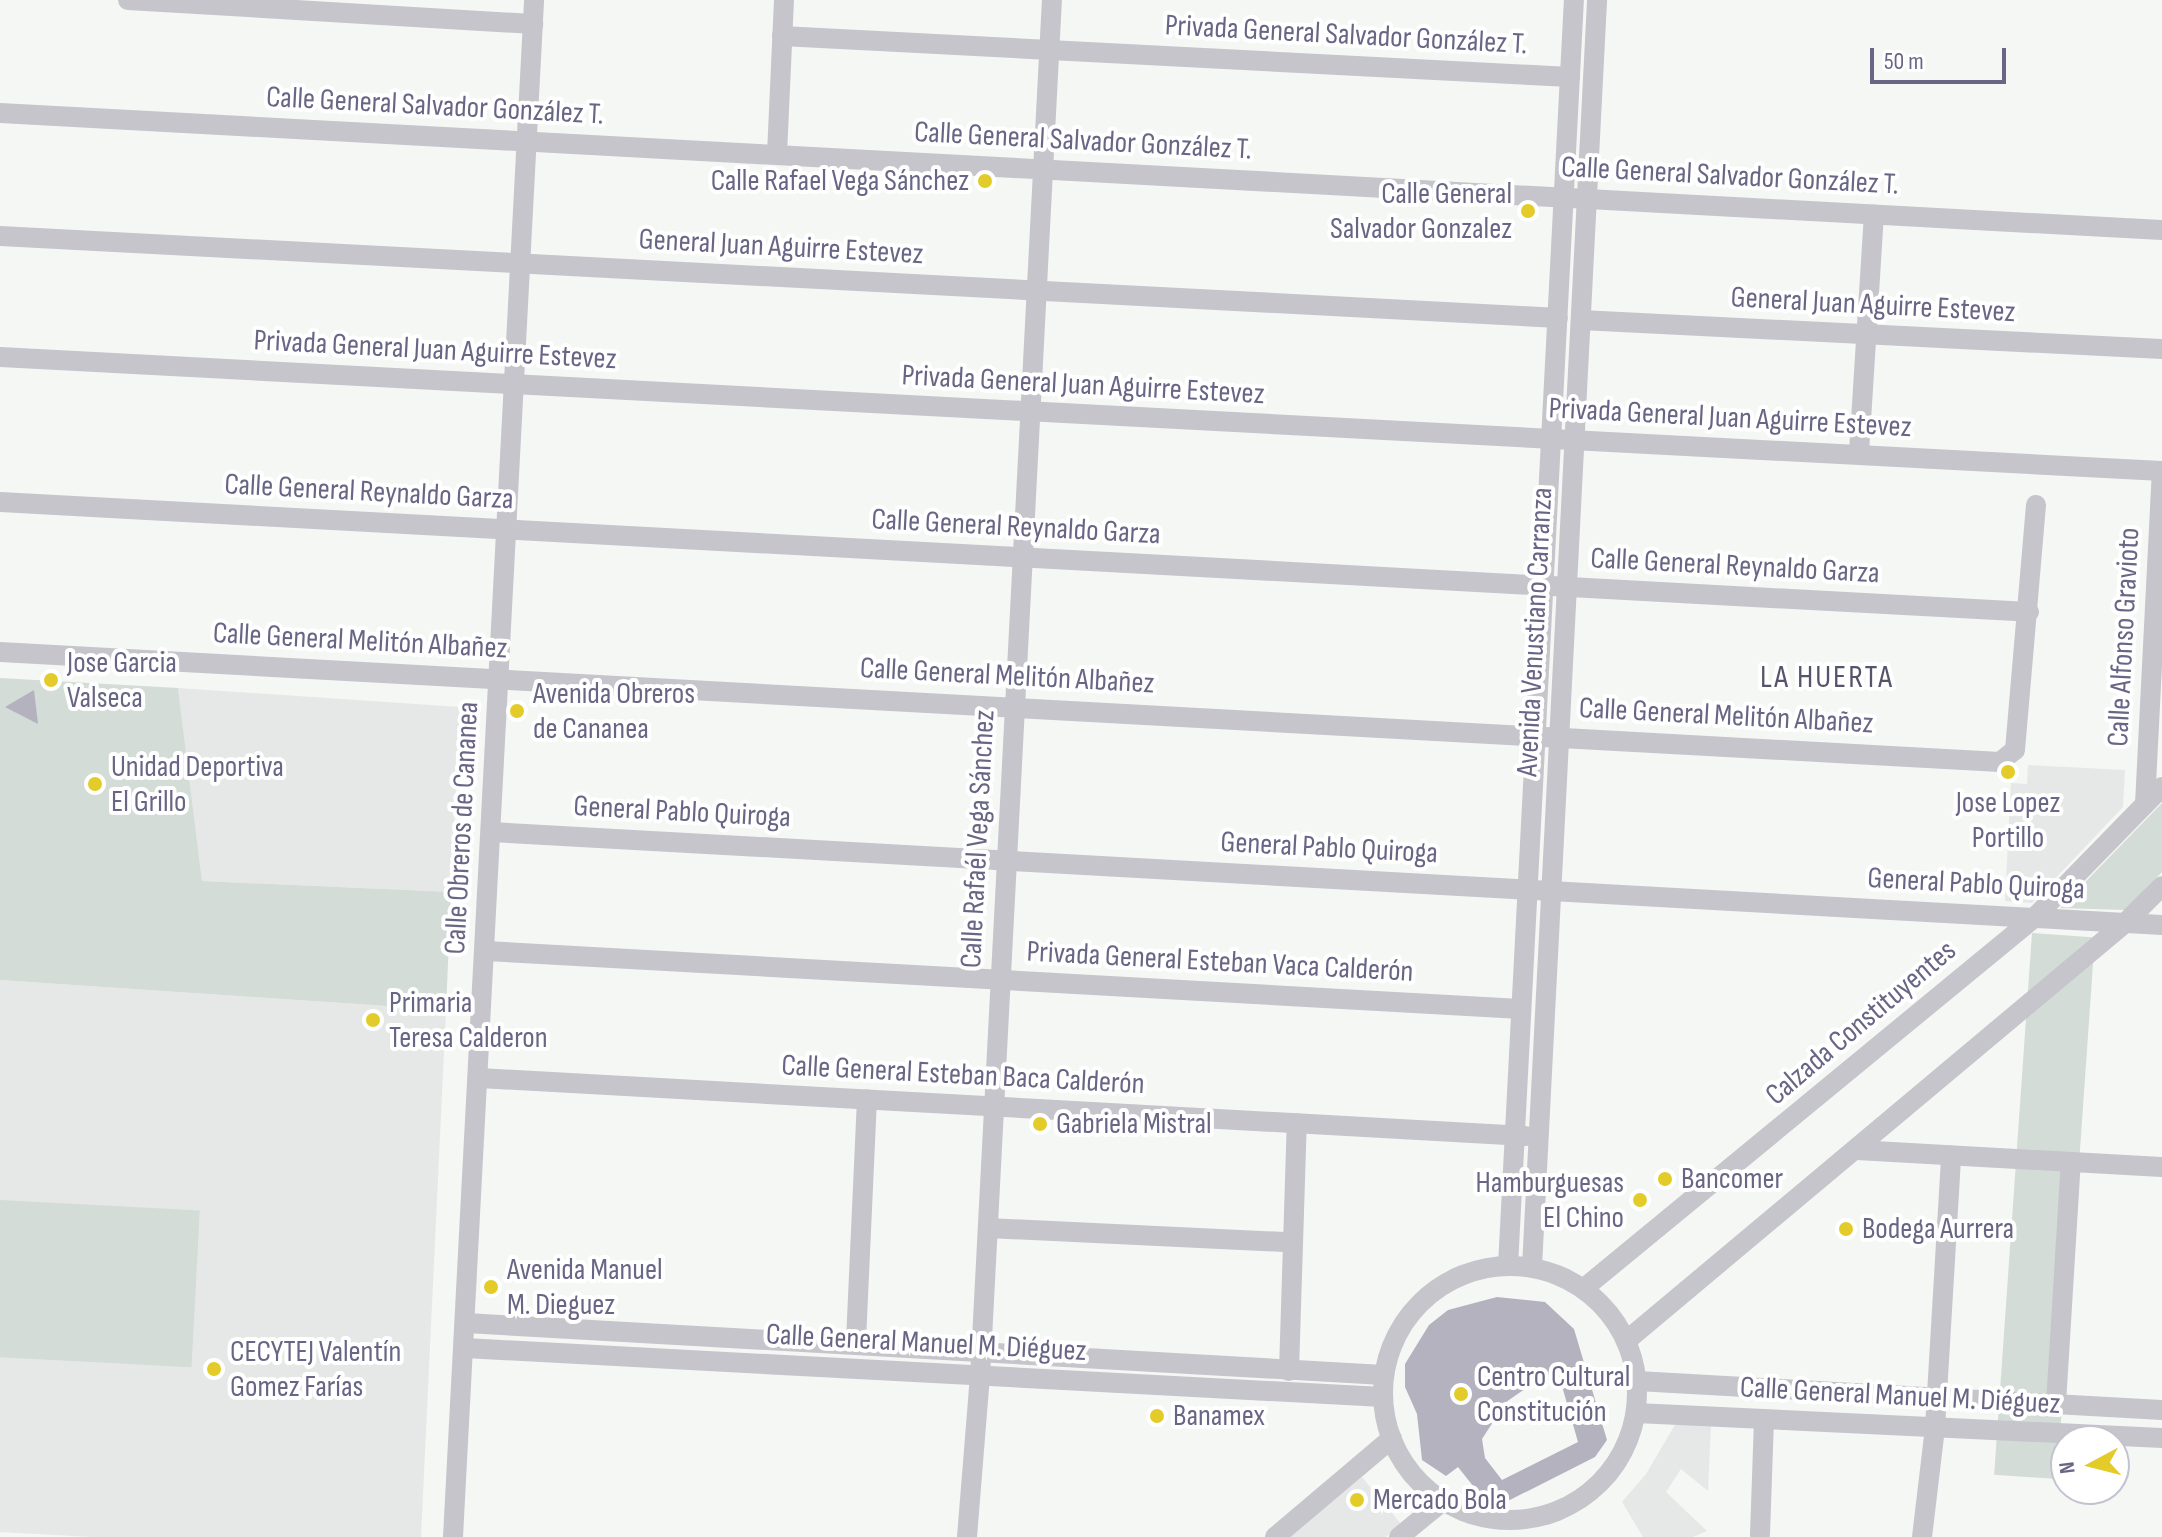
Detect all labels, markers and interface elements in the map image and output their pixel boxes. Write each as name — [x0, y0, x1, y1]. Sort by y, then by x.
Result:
street label: Privada General Salvador González T. — [1164, 8, 1528, 62]
scale bar — [1874, 32, 2010, 82]
text: 50 m — [1884, 47, 1924, 76]
street label: Calle General Salvador González T. — [265, 79, 605, 133]
street label: Calle General Salvador González T. — [913, 114, 1253, 168]
street label: Calle General Salvador González T. — [1560, 149, 1900, 203]
place label: Calle Rafael Vega Sánchez — [711, 163, 969, 199]
marker: Calle Rafael Vega Sánchez — [976, 172, 994, 190]
place label: Calle General Salvador Gonzalez — [1330, 176, 1512, 246]
marker: Calle General Salvador Gonzalez — [1519, 202, 1537, 220]
street label: General Juan Aguirre Estevez — [638, 222, 924, 272]
street label: General Juan Aguirre Estevez — [1730, 280, 2016, 330]
street label: Privada General Juan Aguirre Estevez — [253, 323, 617, 377]
street label: Privada General Juan Aguirre Estevez — [901, 358, 1265, 412]
street label: Privada General Juan Aguirre Estevez — [1548, 391, 1912, 445]
street label: Calle General Reynaldo Garza — [223, 466, 515, 518]
street label: Avenida Venustiano Carranza — [1509, 487, 1561, 777]
street label: Calle General Reynaldo Garza — [870, 501, 1162, 553]
street label: Calle Alfonso Gravioto — [2100, 527, 2148, 747]
street label: Calle General Reynaldo Garza — [1589, 540, 1881, 592]
street label: Calle General Melitón Albañez — [212, 615, 508, 667]
place label: Jose Garcia Valseca — [67, 645, 177, 716]
street label: Calle General Melitón Albañez — [859, 650, 1155, 702]
district label: LA HUERTA — [1760, 659, 1894, 697]
marker: Jose Garcia Valseca — [42, 671, 60, 689]
place label: Avenida Obreros de Cananea — [533, 676, 695, 746]
street label: Calle General Melitón Albañez — [1578, 690, 1874, 742]
street label: Calle Obreros de Cananea — [437, 701, 487, 955]
marker: Avenida Obreros de Cananea — [508, 702, 526, 720]
street label: Calle Rafaél Vega Sánchez — [953, 709, 1003, 969]
place label: Unidad Deportiva El Grillo — [111, 749, 284, 820]
marker: Jose Lopez Portillo — [1999, 763, 2017, 781]
marker: Unidad Deportiva El Grillo — [86, 775, 104, 793]
place label: Jose Lopez Portillo — [1956, 785, 2060, 856]
street label: General Pablo Quiroga — [572, 788, 792, 836]
street label: General Pablo Quiroga — [1219, 824, 1439, 872]
street label: General Pablo Quiroga — [1866, 860, 2086, 908]
street label: Calzada Constituyentes — [1759, 933, 1963, 1113]
street label: Privada General Esteban Vaca Calderón — [1026, 934, 1414, 990]
place label: Primaria Teresa Calderon — [389, 985, 548, 1056]
marker: Primaria Teresa Calderon — [364, 1011, 382, 1029]
street label: Calle General Esteban Baca Calderón — [781, 1048, 1145, 1102]
place label: Gabriela Mistral — [1056, 1106, 1212, 1142]
marker: Gabriela Mistral — [1031, 1115, 1049, 1133]
place label: Bancomer — [1681, 1161, 1783, 1197]
place label: Hamburguesas El Chino — [1476, 1165, 1624, 1236]
marker: Bancomer — [1656, 1170, 1674, 1188]
marker: Hamburguesas El Chino — [1631, 1191, 1649, 1209]
place label: Bodega Aurrera — [1862, 1211, 2014, 1247]
marker: Bodega Aurrera — [1837, 1220, 1855, 1238]
place label: Avenida Manuel M. Dieguez — [507, 1252, 663, 1322]
marker: Avenida Manuel M. Dieguez — [482, 1278, 500, 1296]
street label: Calle General Manuel M. Diéguez — [765, 1317, 1087, 1369]
place label: CECYTEJ Valentín Gomez Farías — [230, 1334, 401, 1404]
place label: Centro Cultural Constitución — [1477, 1359, 1630, 1430]
marker: CECYTEJ Valentín Gomez Farías — [205, 1360, 223, 1378]
street label: Calle General Manuel M. Diéguez — [1739, 1370, 2061, 1422]
marker: Centro Cultural Constitución — [1452, 1385, 1470, 1403]
place label: Banamex — [1173, 1398, 1265, 1434]
marker: Banamex — [1148, 1407, 1166, 1425]
north arrow — [2050, 1425, 2130, 1505]
text: N — [2054, 1460, 2082, 1475]
place label: Mercado Bola — [1373, 1482, 1507, 1518]
marker: Mercado Bola — [1348, 1491, 1366, 1509]

